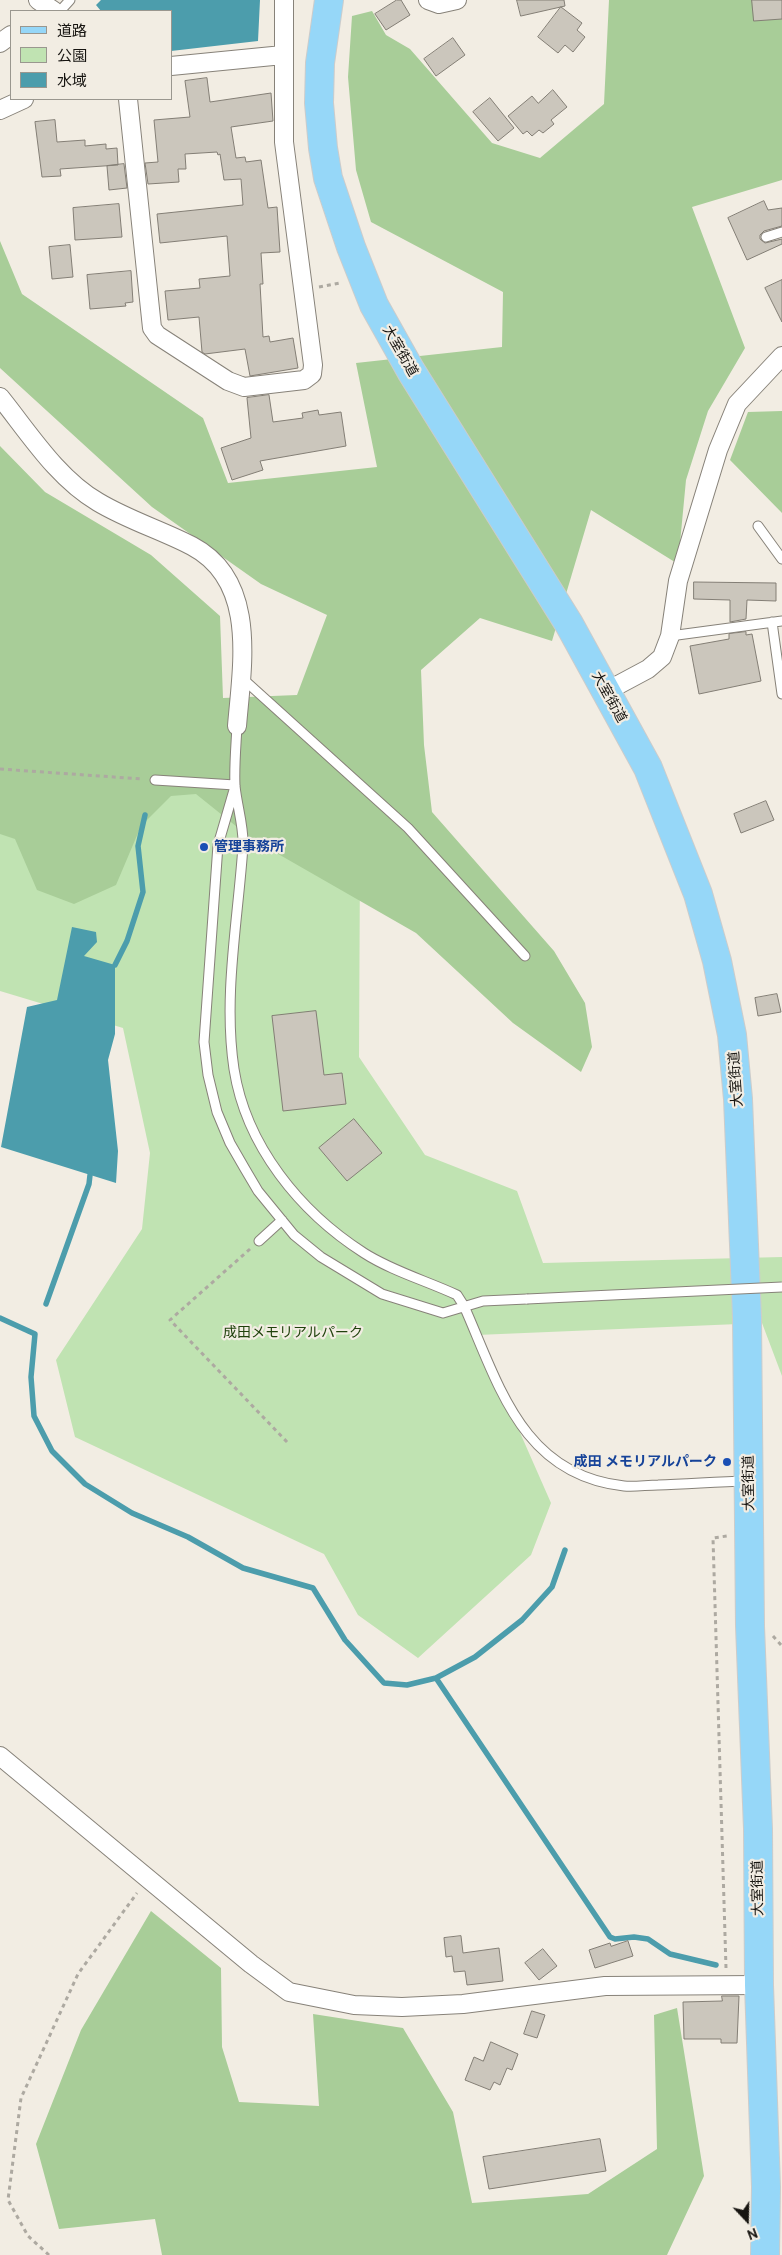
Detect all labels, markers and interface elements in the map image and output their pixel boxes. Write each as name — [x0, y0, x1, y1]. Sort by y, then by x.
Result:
legend — [10, 10, 172, 100]
text: 道路 — [57, 22, 87, 40]
text: 公園 — [57, 47, 87, 65]
text: 水域 — [57, 72, 87, 90]
street label: 大室街道 — [379, 323, 421, 379]
street label: 大室街道 — [588, 668, 630, 726]
place label: 管理事務所 — [214, 839, 284, 855]
marker: 管理事務所 — [198, 841, 210, 853]
street label: 大室街道 — [726, 1050, 746, 1108]
park label: 成田メモリアルパーク — [223, 1325, 363, 1341]
place label: 成田 メモリアルパーク — [574, 1454, 717, 1470]
street label: 大室街道 — [740, 1455, 758, 1511]
marker: 成田 メモリアルパーク — [721, 1456, 733, 1468]
street label: 大室街道 — [749, 1860, 767, 1916]
north arrow — [722, 2195, 772, 2245]
text: N — [745, 2224, 760, 2244]

